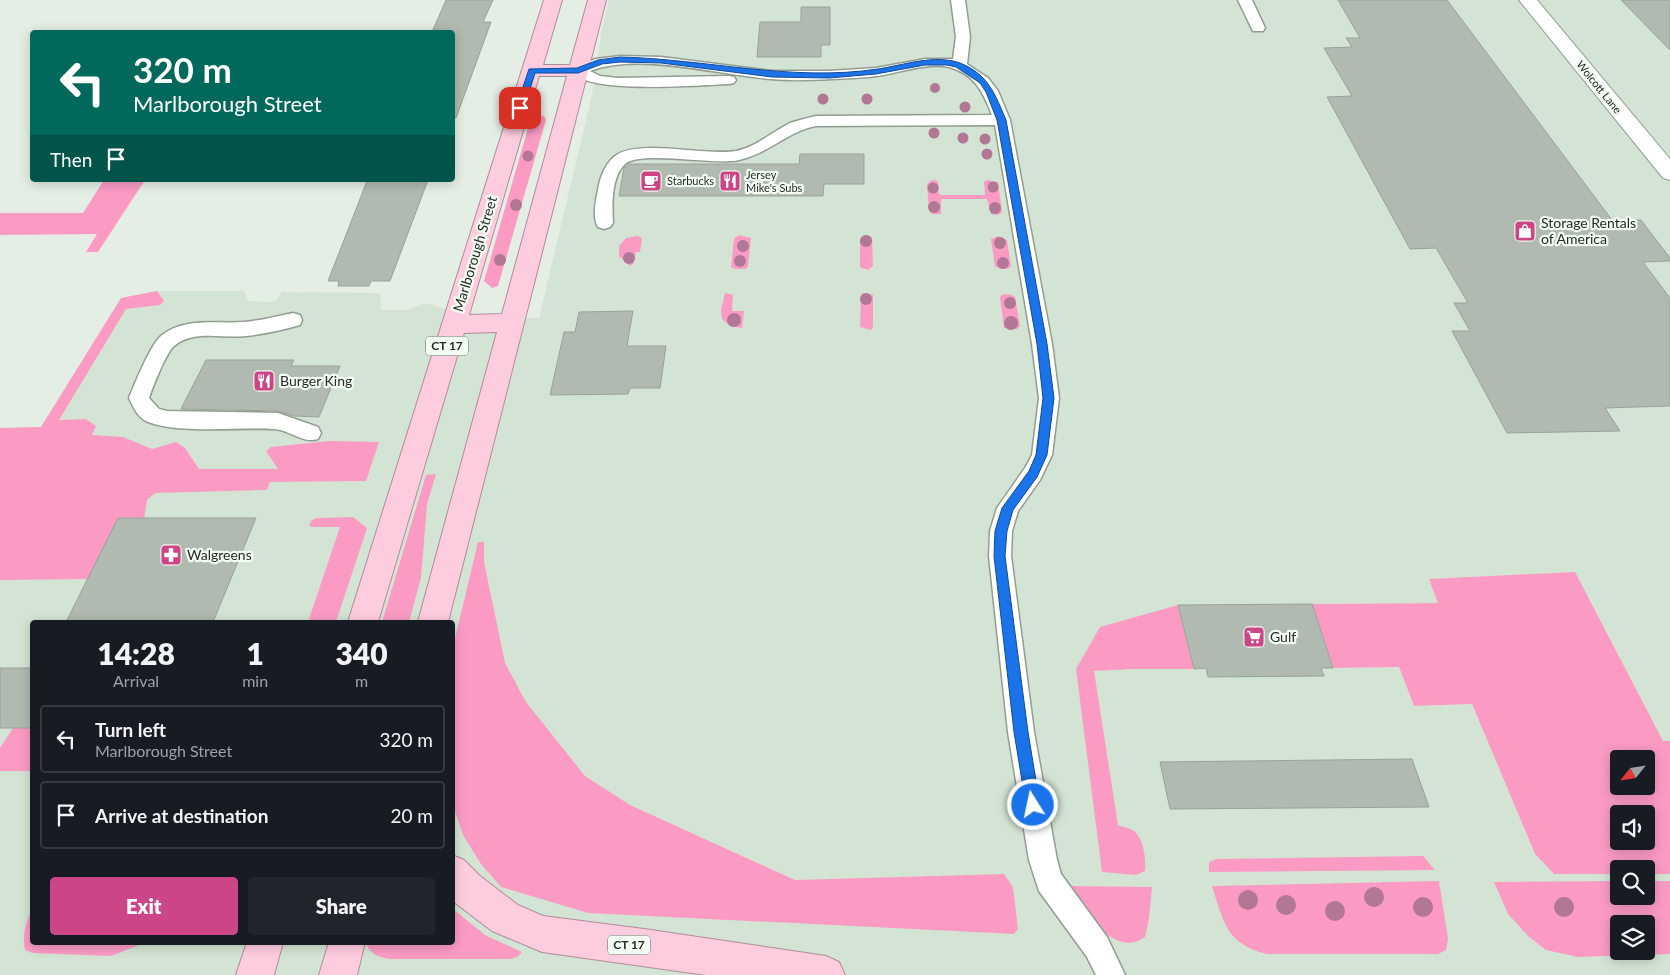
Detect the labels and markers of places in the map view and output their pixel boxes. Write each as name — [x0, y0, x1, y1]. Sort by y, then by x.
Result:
pin — [499, 87, 541, 129]
place label: Jersey Mike's Subs — [746, 168, 803, 194]
cafe icon: Starbucks — [639, 169, 663, 193]
restaurant icon: Jersey Mike's Subs — [718, 169, 742, 193]
place label: Starbucks — [667, 174, 714, 187]
place label: Storage Rentals of America — [1541, 214, 1636, 247]
shop icon: Storage Rentals of America — [1513, 219, 1537, 243]
restaurant icon: Burger King — [252, 369, 276, 393]
place label: Burger King — [280, 372, 352, 389]
pharmacy icon: Walgreens — [159, 543, 183, 567]
place label: Walgreens — [187, 546, 252, 563]
supermarket icon: Gulf — [1242, 625, 1266, 649]
place label: Gulf — [1270, 628, 1296, 645]

